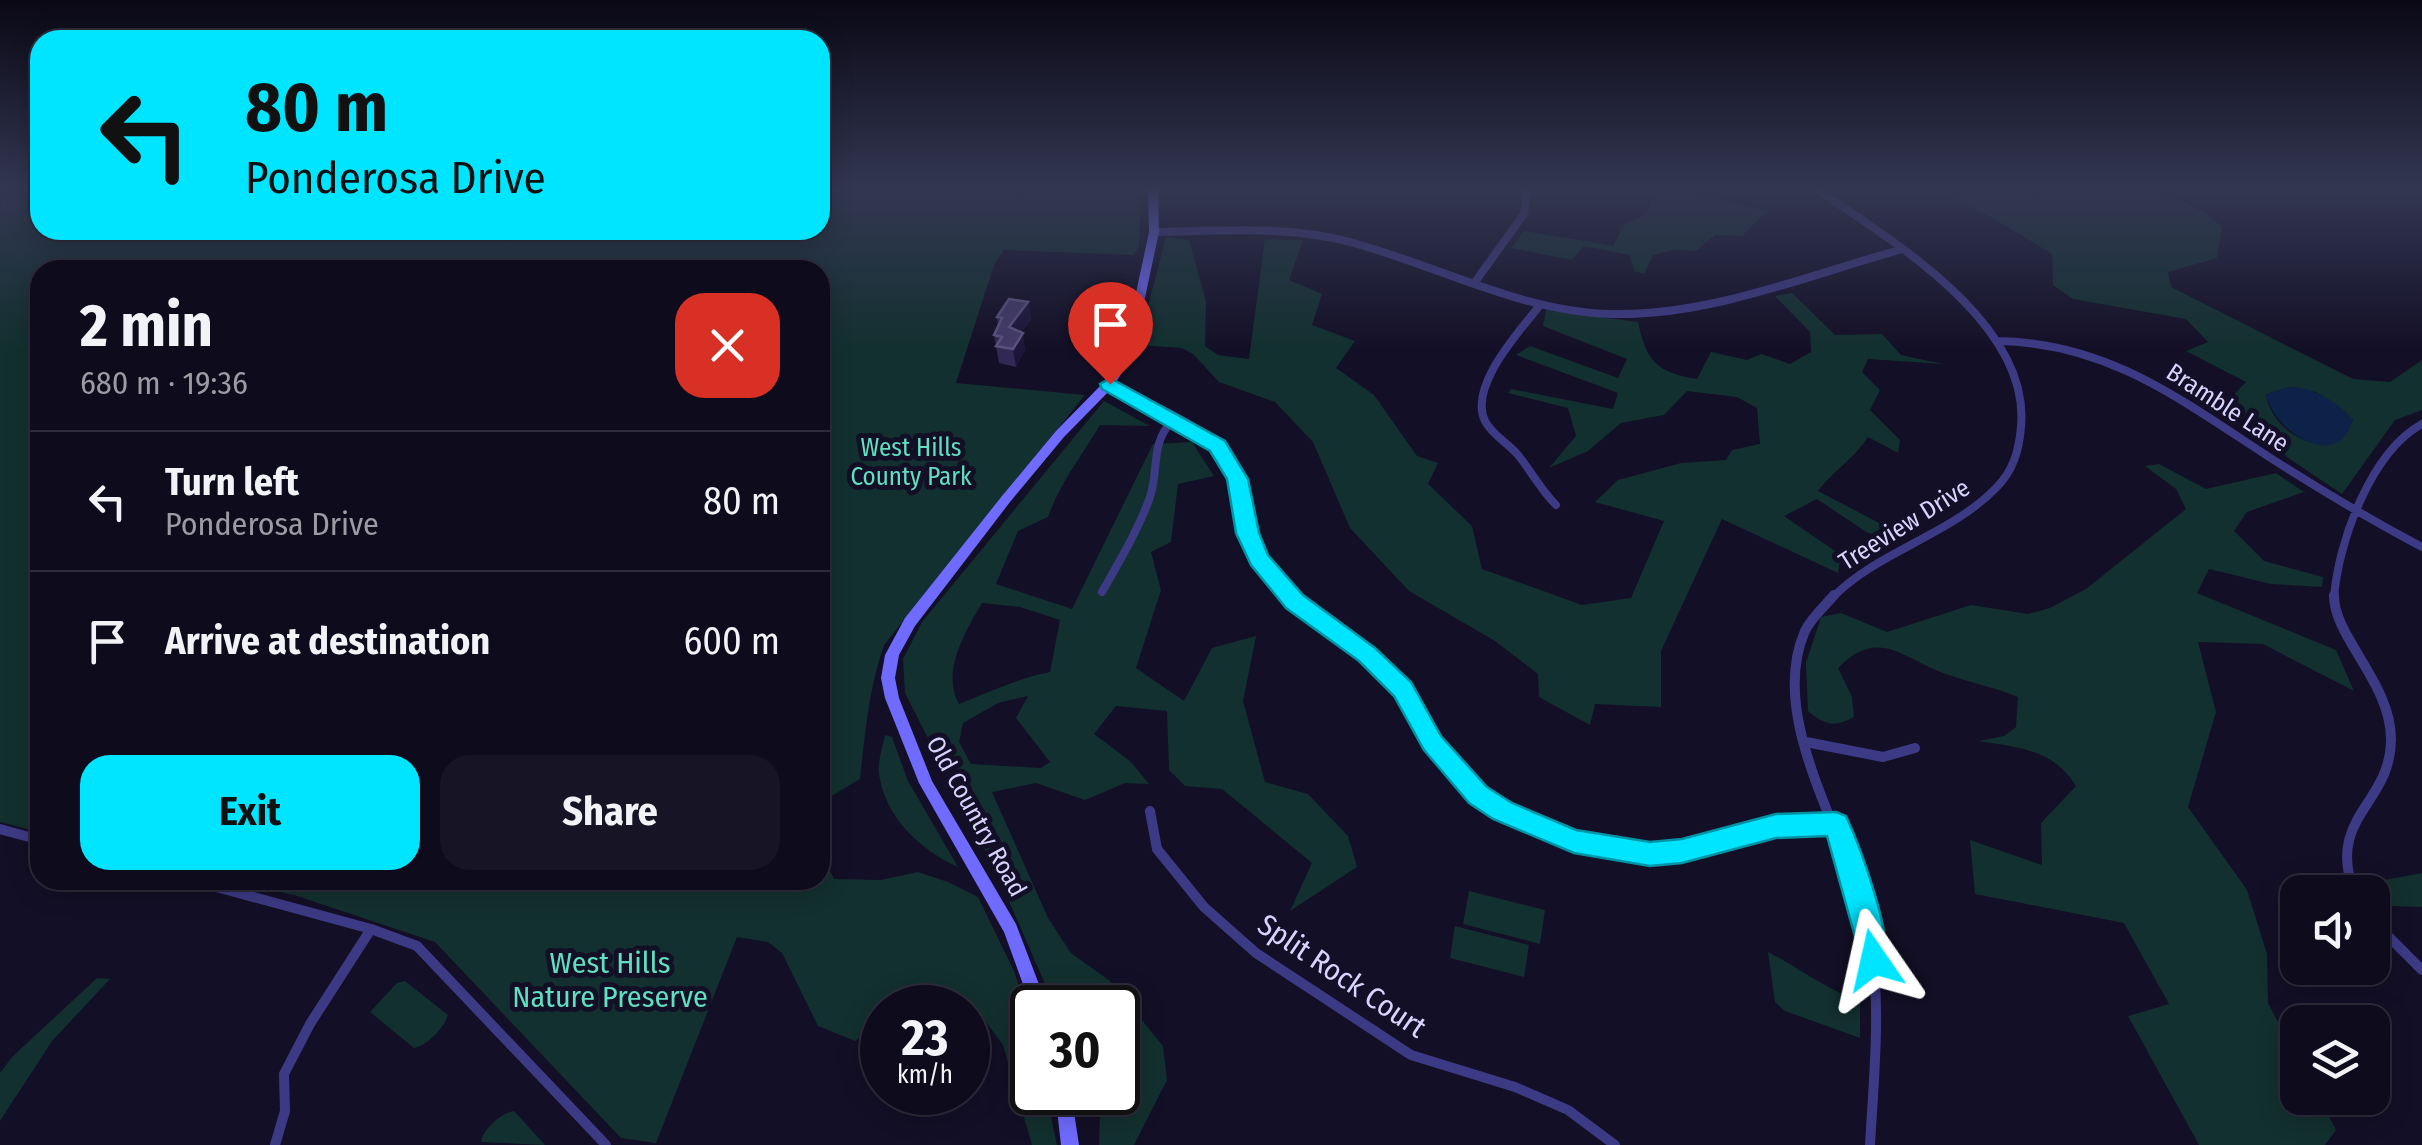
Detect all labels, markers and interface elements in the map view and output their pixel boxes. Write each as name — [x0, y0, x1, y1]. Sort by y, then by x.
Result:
text: 80 m — [245, 66, 388, 150]
icon: left — [80, 70, 210, 200]
text: Ponderosa Drive — [245, 151, 546, 205]
pin — [1068, 282, 1153, 385]
text: 2 min — [80, 290, 213, 362]
button: close — [675, 293, 780, 398]
icon: arrive — [1083, 297, 1138, 352]
street label: Bramble Lane — [2161, 357, 2294, 458]
text: 680 m · 19:36 — [80, 364, 248, 402]
park label: West Hills County Park — [850, 433, 972, 492]
text: Turn left — [165, 459, 299, 505]
street label: Treeview Drive — [1834, 473, 1975, 577]
icon: left — [80, 474, 135, 529]
text: 80 m — [703, 478, 780, 524]
text: Ponderosa Drive — [165, 505, 379, 543]
icon: arrive — [80, 614, 135, 669]
text: Arrive at destination — [165, 618, 490, 664]
text: 600 m — [683, 618, 780, 664]
street label: Old Country Road — [920, 731, 1033, 902]
button: Exit — [80, 755, 420, 870]
button: Share — [440, 755, 780, 870]
map controls — [2280, 875, 2390, 1115]
button: sound — [2280, 875, 2390, 985]
street label: Split Rock Court — [1251, 907, 1433, 1046]
position arrow — [1822, 908, 1926, 1012]
park label: West Hills Nature Preserve — [512, 945, 708, 1015]
speed limit sign: 30 — [1010, 985, 1140, 1115]
button: layers — [2280, 1005, 2390, 1115]
text: 23 — [902, 1008, 948, 1068]
text: km/h — [897, 1060, 953, 1090]

